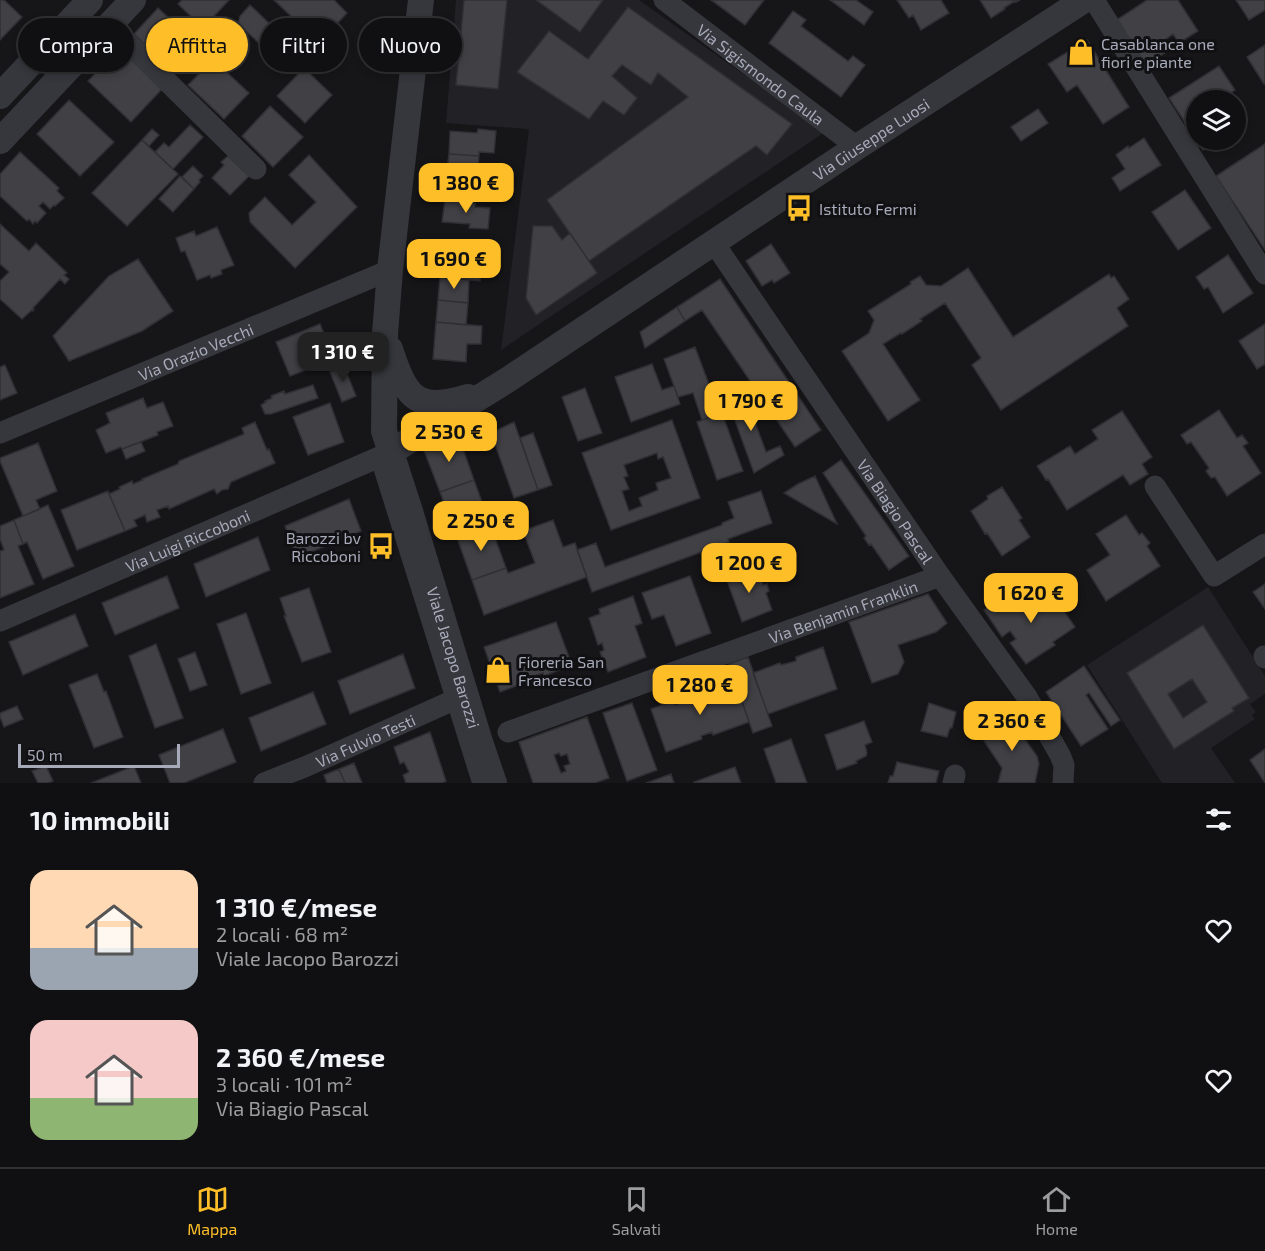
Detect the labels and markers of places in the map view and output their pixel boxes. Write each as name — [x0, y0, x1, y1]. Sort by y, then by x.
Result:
place label: Casablanca one fiori e piante — [1101, 34, 1215, 71]
shop icon: Casablanca one fiori e piante — [1066, 37, 1096, 67]
pin: 1 380 € — [411, 163, 521, 214]
bus stop icon: Istituto Fermi — [784, 193, 814, 223]
place label: Istituto Fermi — [819, 199, 917, 218]
pin: 1 690 € — [399, 239, 509, 290]
pin: 1 310 € — [288, 332, 398, 383]
pin: 1 790 € — [696, 381, 806, 432]
pin: 2 530 € — [394, 412, 504, 463]
pin: 2 250 € — [426, 501, 536, 552]
place label: Barozzi bv Riccoboni — [286, 528, 362, 565]
bus stop icon: Barozzi bv Riccoboni — [366, 531, 396, 561]
pin: 1 200 € — [694, 543, 804, 594]
pin: 1 620 € — [976, 573, 1086, 624]
place label: Fioreria San Francesco — [518, 652, 604, 689]
shop icon: Fioreria San Francesco — [483, 655, 513, 685]
pin: 1 280 € — [645, 665, 755, 716]
pin: 2 360 € — [957, 701, 1067, 752]

